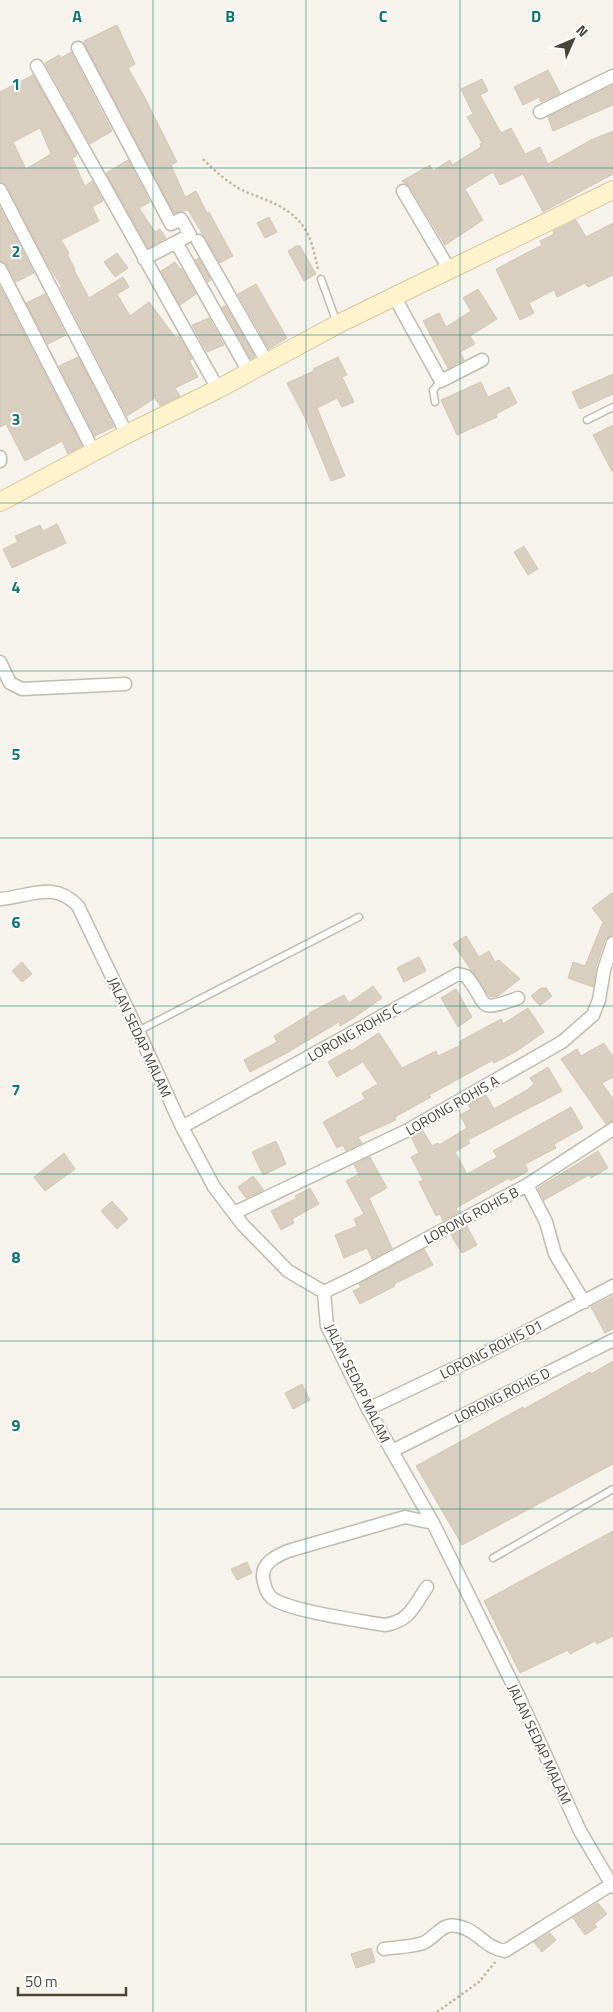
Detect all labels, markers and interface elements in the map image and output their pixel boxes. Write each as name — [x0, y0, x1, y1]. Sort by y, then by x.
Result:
text: A — [72, 4, 82, 28]
text: B — [225, 4, 235, 28]
text: C — [379, 4, 388, 28]
text: D — [531, 4, 541, 28]
north arrow — [548, 15, 598, 65]
text: N — [572, 20, 593, 41]
text: 1 — [12, 72, 20, 96]
text: 2 — [12, 239, 20, 263]
text: 3 — [12, 407, 20, 431]
text: 4 — [12, 575, 21, 599]
text: 5 — [12, 742, 21, 766]
text: 6 — [12, 910, 21, 934]
street label: JALAN SEDAP MALAM — [103, 973, 177, 1101]
street label: LORONG ROHIS C — [304, 997, 405, 1066]
street label: LORONG ROHIS A — [402, 1069, 503, 1140]
text: 7 — [12, 1078, 20, 1102]
street label: LORONG ROHIS B — [420, 1181, 522, 1249]
text: 8 — [12, 1245, 21, 1269]
street label: LORONG ROHIS D1 — [436, 1314, 546, 1384]
street label: JALAN SEDAP MALAM — [320, 1320, 396, 1446]
street label: LORONG ROHIS D — [450, 1362, 554, 1428]
text: 9 — [12, 1413, 21, 1437]
street label: JALAN SEDAP MALAM — [503, 1680, 577, 1808]
scale bar — [18, 1964, 125, 1996]
text: 50 m — [25, 1970, 58, 1993]

